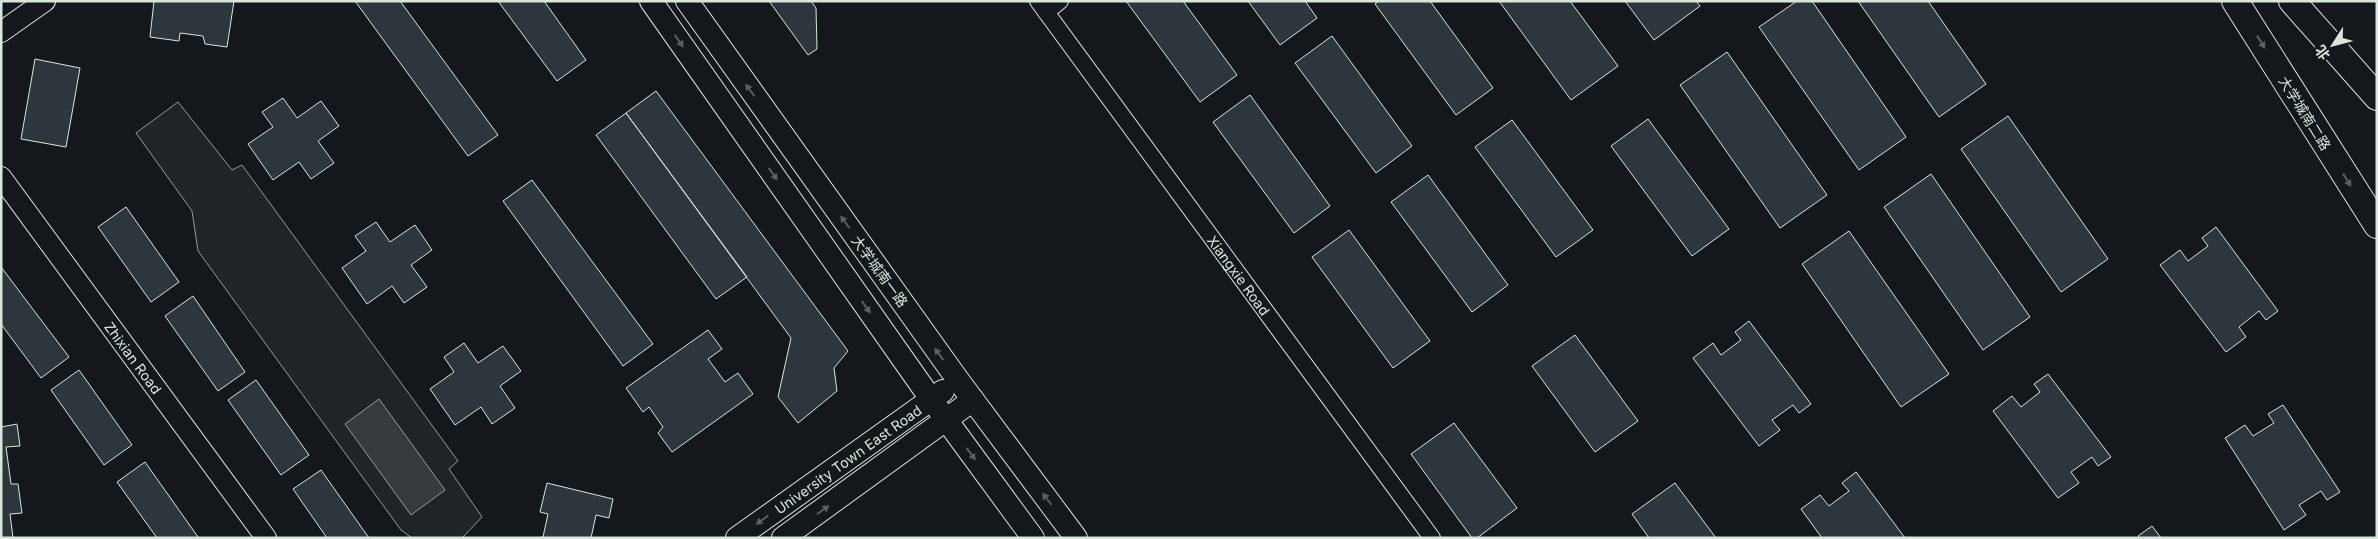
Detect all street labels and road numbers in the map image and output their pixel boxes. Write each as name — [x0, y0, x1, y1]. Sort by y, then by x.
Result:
street label: 大学城南二路 — [2276, 73, 2334, 153]
street label: 大学城南一路 — [848, 232, 912, 310]
street label: Xiangxie Road — [1204, 232, 1274, 318]
street label: Zhixian Road — [101, 318, 166, 397]
street label: University Town East Road — [771, 401, 924, 517]

